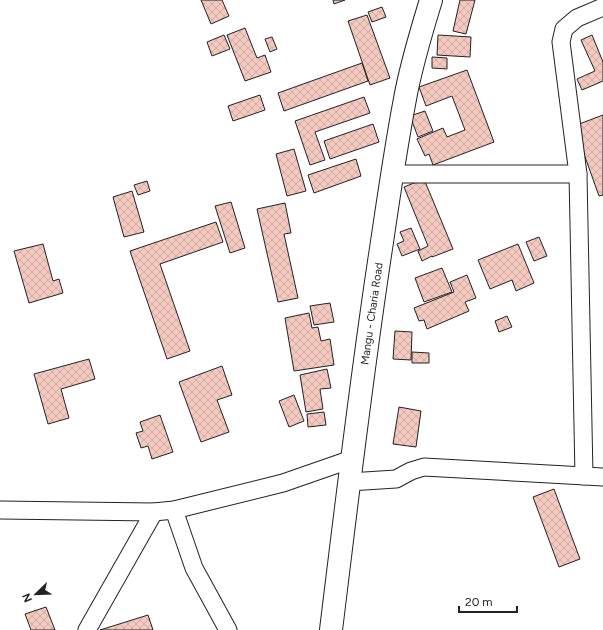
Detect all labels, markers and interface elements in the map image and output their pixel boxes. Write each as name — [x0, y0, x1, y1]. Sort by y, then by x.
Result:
street label: Mangu - Charia Road — [358, 261, 385, 366]
north arrow — [16, 574, 56, 614]
scale bar — [459, 588, 517, 614]
text: N — [20, 591, 35, 604]
text: 20 m — [465, 595, 493, 609]

